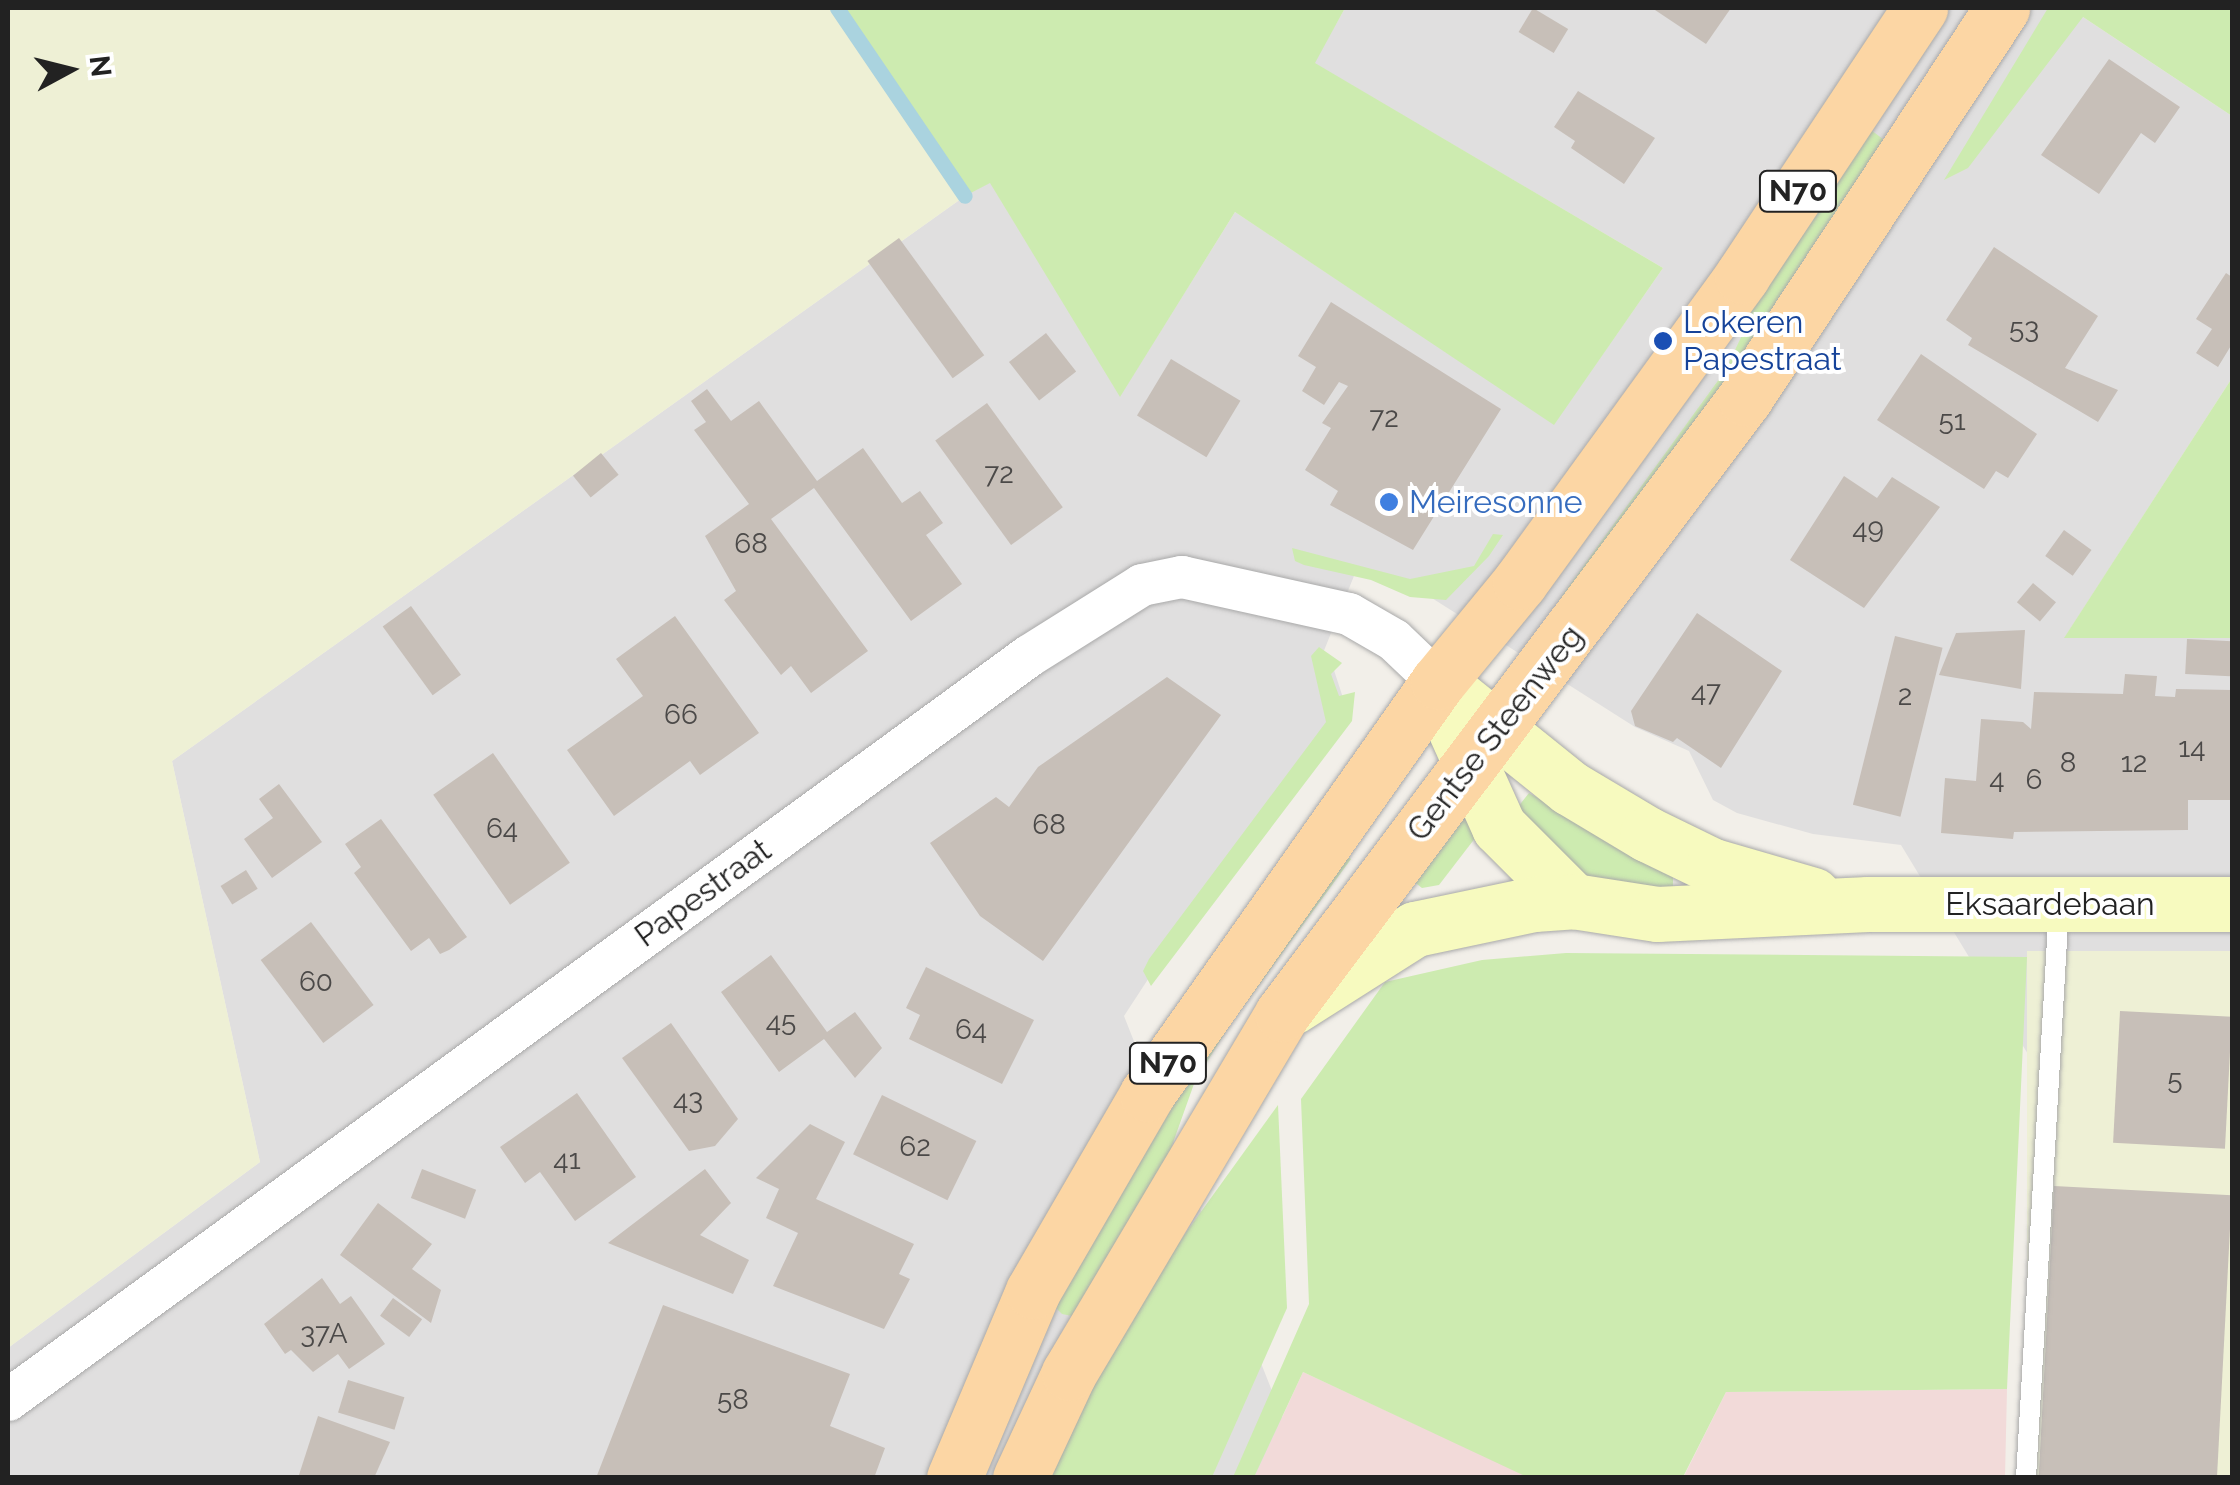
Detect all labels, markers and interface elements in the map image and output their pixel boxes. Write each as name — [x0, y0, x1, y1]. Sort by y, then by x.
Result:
north arrow — [20, 20, 120, 120]
text: N — [83, 54, 118, 79]
road number: N70 — [1758, 166, 1838, 216]
place label: Lokeren Papestraat — [1683, 304, 1842, 379]
house number: 53 — [2009, 312, 2039, 346]
marker: Lokeren Papestraat — [1652, 330, 1674, 352]
house number: 72 — [1369, 401, 1399, 435]
house number: 51 — [1938, 404, 1966, 438]
house number: 72 — [984, 457, 1014, 491]
place label: Meiresonne — [1409, 483, 1583, 521]
marker: Meiresonne — [1378, 491, 1400, 513]
house number: 49 — [1852, 512, 1884, 546]
house number: 68 — [734, 527, 768, 561]
street label: Gentse Steenweg — [1399, 618, 1591, 848]
house number: 47 — [1691, 675, 1721, 709]
house number: 2 — [1898, 679, 1912, 713]
house number: 66 — [664, 698, 698, 732]
house number: 14 — [2178, 731, 2206, 765]
house number: 8 — [2060, 746, 2076, 780]
house number: 12 — [2121, 746, 2147, 780]
house number: 4 — [1989, 762, 2005, 796]
house number: 6 — [2026, 763, 2042, 797]
house number: 68 — [1032, 808, 1066, 842]
house number: 64 — [486, 812, 518, 846]
street label: Papestraat — [628, 831, 778, 955]
street label: Eksaardebaan — [1945, 885, 2155, 923]
house number: 60 — [299, 965, 333, 999]
house number: 45 — [766, 1005, 796, 1039]
house number: 64 — [955, 1013, 987, 1047]
road number: N70 — [1128, 1038, 1208, 1088]
house number: 5 — [2167, 1063, 2183, 1097]
house number: 43 — [673, 1083, 703, 1117]
house number: 62 — [899, 1130, 931, 1164]
house number: 41 — [553, 1143, 581, 1177]
house number: 37A — [300, 1317, 348, 1351]
house number: 58 — [717, 1383, 749, 1417]

